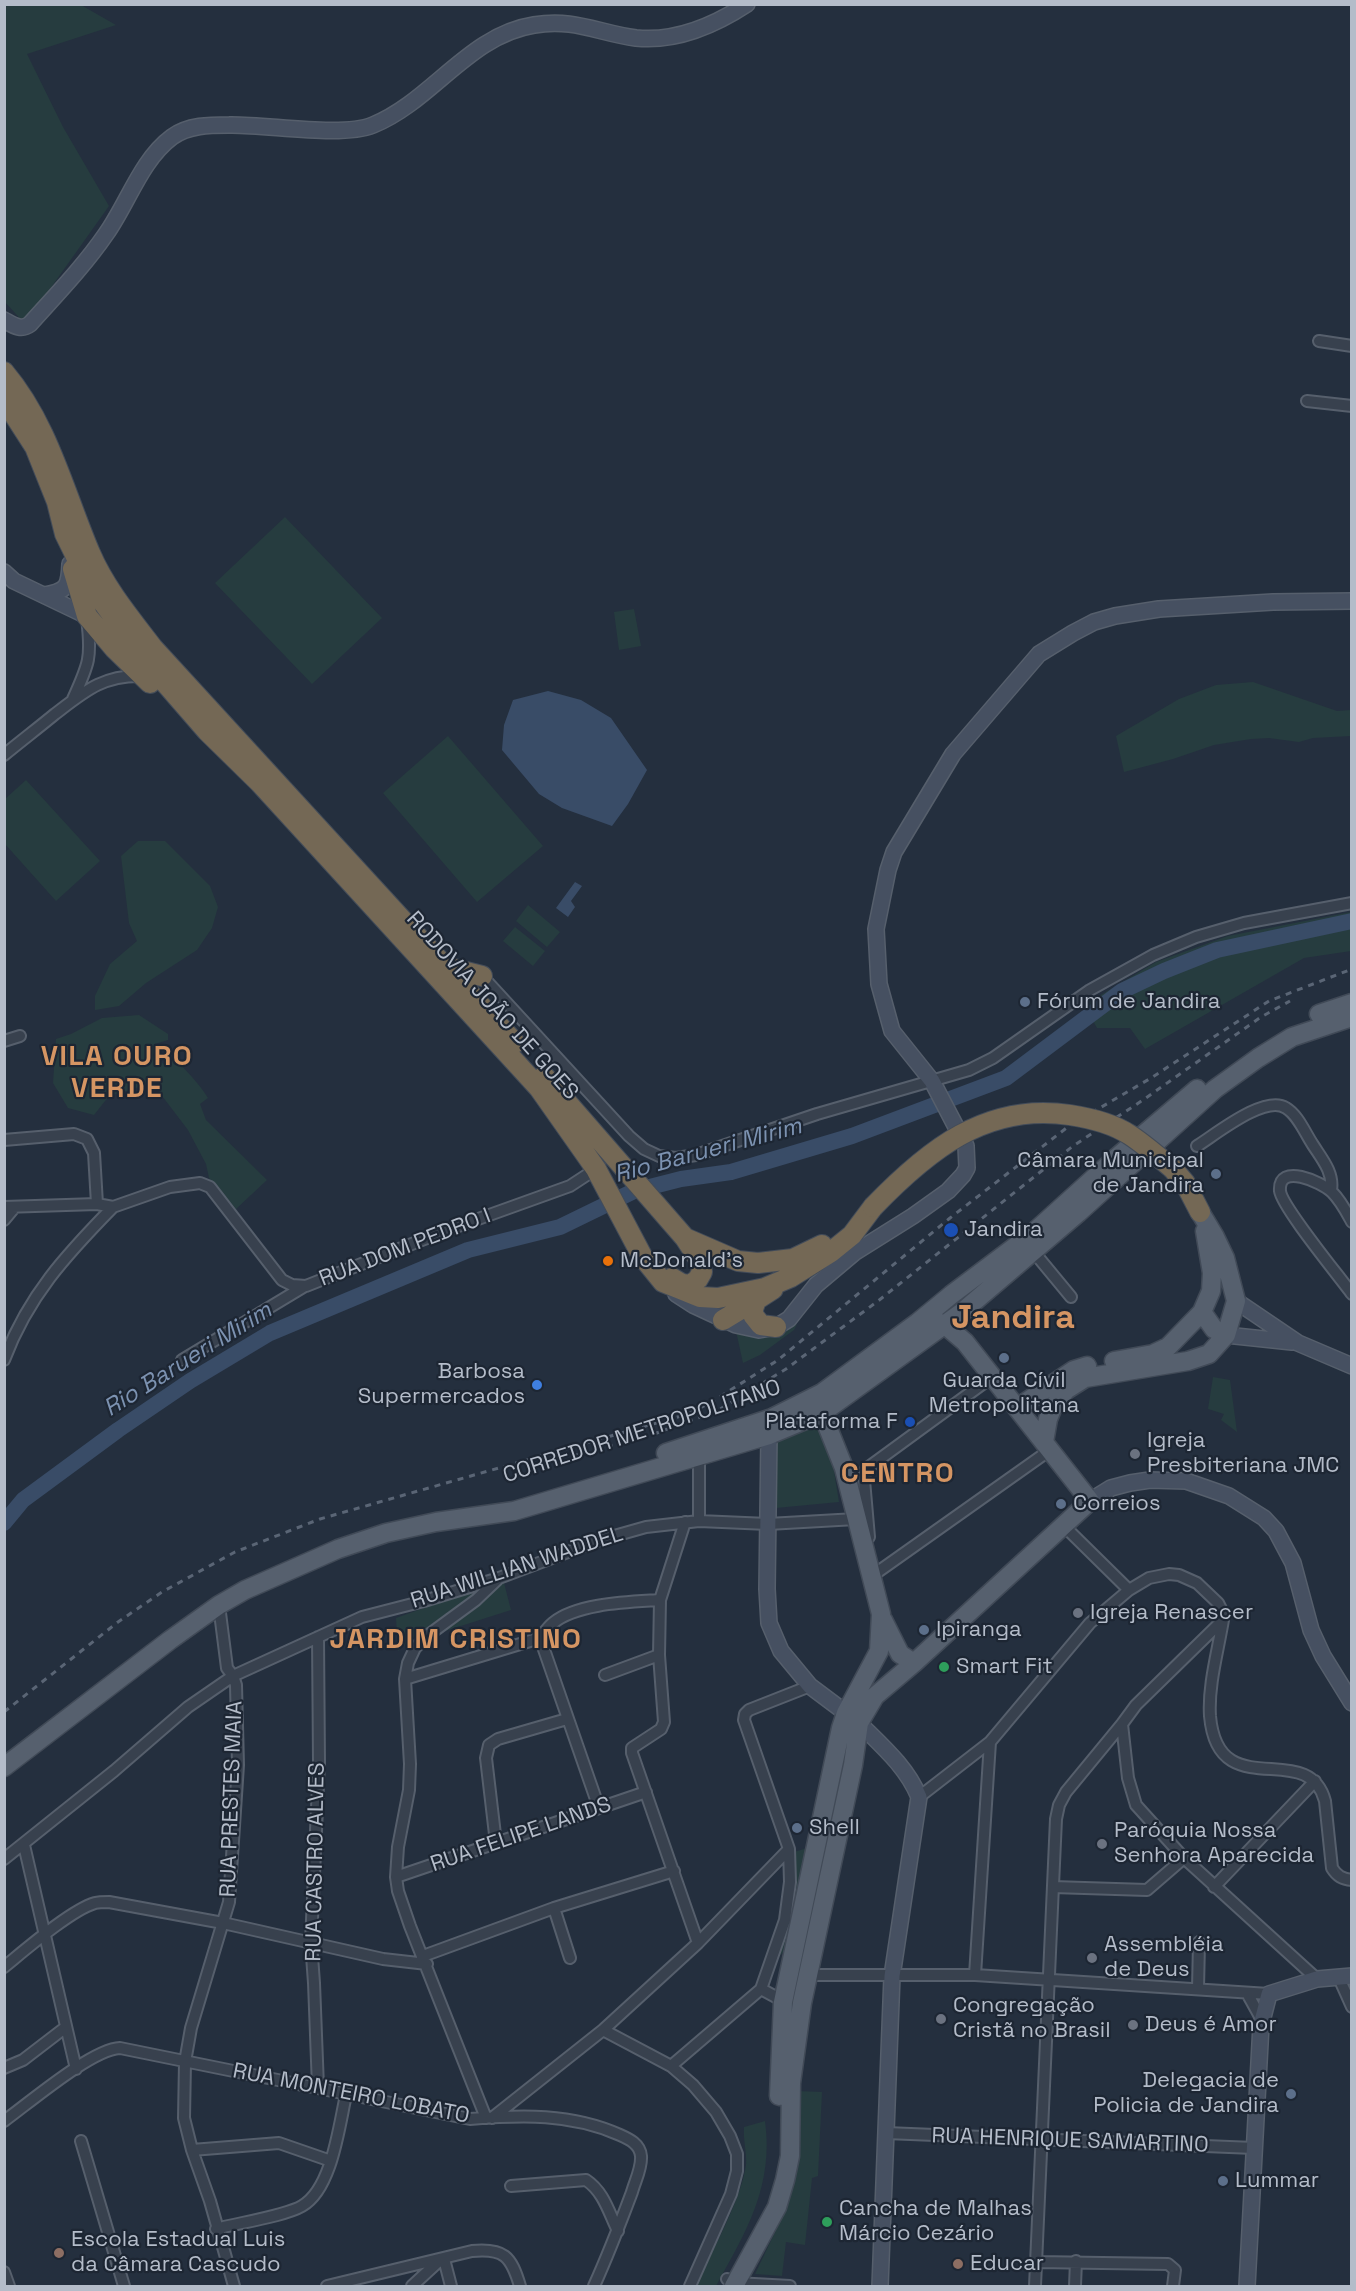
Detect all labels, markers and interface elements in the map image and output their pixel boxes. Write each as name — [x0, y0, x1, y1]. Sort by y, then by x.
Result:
street label: RODOVIA JOÃO DE GOES — [400, 906, 584, 1106]
place label: Fórum de Jandira — [1037, 989, 1220, 1015]
marker: Fórum de Jandira — [1018, 995, 1032, 1009]
district label: VILA OURO VERDE — [41, 1040, 193, 1106]
water label: Rio Barueri Mirim — [611, 1112, 805, 1190]
place label: Câmara Municipal de Jandira — [1017, 1148, 1204, 1200]
marker: Câmara Municipal de Jandira — [1209, 1167, 1223, 1181]
street label: RUA DOM PEDRO I — [316, 1203, 494, 1293]
place label: Jandira — [964, 1217, 1043, 1243]
marker: Jandira — [942, 1221, 960, 1239]
place label: McDonald's — [620, 1248, 743, 1274]
marker: McDonald's — [601, 1254, 615, 1268]
water label: Rio Barueri Mirim — [99, 1297, 277, 1423]
district label: Jandira — [951, 1299, 1075, 1339]
marker: Guarda Cívil Metropolitana — [997, 1351, 1011, 1365]
place label: Barbosa Supermercados — [358, 1359, 525, 1410]
place label: Guarda Cívil Metropolitana — [929, 1368, 1079, 1420]
street label: CORREDOR METROPOLITANO — [500, 1375, 784, 1489]
marker: Barbosa Supermercados — [530, 1378, 544, 1392]
place label: Plataforma F — [765, 1409, 898, 1435]
marker: Plataforma F — [903, 1415, 917, 1429]
place label: Igreja Presbiteriana JMC — [1147, 1428, 1339, 1480]
marker: Igreja Presbiteriana JMC — [1128, 1447, 1142, 1461]
district label: CENTRO — [841, 1457, 955, 1491]
place label: Correios — [1073, 1491, 1161, 1517]
marker: Correios — [1054, 1497, 1068, 1511]
street label: RUA WILLIAN WADDEL — [408, 1521, 626, 1615]
place label: Igreja Renascer — [1090, 1600, 1253, 1626]
marker: Igreja Renascer — [1071, 1606, 1085, 1620]
place label: Ipiranga — [936, 1617, 1022, 1643]
district label: JARDIM CRISTINO — [330, 1623, 582, 1657]
marker: Ipiranga — [917, 1623, 931, 1637]
place label: Smart Fit — [956, 1654, 1053, 1680]
marker: Smart Fit — [937, 1660, 951, 1674]
street label: RUA PRESTES MAIA — [215, 1700, 249, 1898]
street label: RUA CASTRO ALVES — [301, 1762, 331, 1962]
street label: RUA FELIPE LANDS — [427, 1792, 615, 1878]
place label: Shell — [809, 1815, 860, 1841]
place label: Paróquia Nossa Senhora Aparecida — [1114, 1818, 1314, 1870]
marker: Shell — [790, 1821, 804, 1835]
marker: Paróquia Nossa Senhora Aparecida — [1095, 1837, 1109, 1851]
place label: Assembléia de Deus — [1104, 1932, 1224, 1984]
marker: Assembléia de Deus — [1085, 1951, 1099, 1965]
place label: Congregação Cristã no Brasil — [953, 1993, 1111, 2044]
marker: Congregação Cristã no Brasil — [934, 2012, 948, 2026]
place label: Deus é Amor — [1145, 2012, 1277, 2038]
marker: Deus é Amor — [1126, 2018, 1140, 2032]
street label: RUA MONTEIRO LOBATO — [230, 2058, 472, 2130]
place label: Delegacia de Policia de Jandira — [1093, 2068, 1279, 2120]
marker: Delegacia de Policia de Jandira — [1284, 2087, 1298, 2101]
street label: RUA HENRIQUE SAMARTINO — [931, 2123, 1209, 2159]
place label: Lummar — [1235, 2168, 1319, 2194]
marker: Lummar — [1216, 2174, 1230, 2188]
place label: Cancha de Malhas Márcio Cezário — [839, 2196, 1032, 2248]
marker: Cancha de Malhas Márcio Cezário — [820, 2215, 834, 2229]
place label: Escola Estadual Luis da Câmara Cascudo — [71, 2227, 285, 2278]
marker: Escola Estadual Luis da Câmara Cascudo — [52, 2246, 66, 2260]
place label: Educar — [970, 2251, 1044, 2277]
marker: Educar — [951, 2257, 965, 2271]

